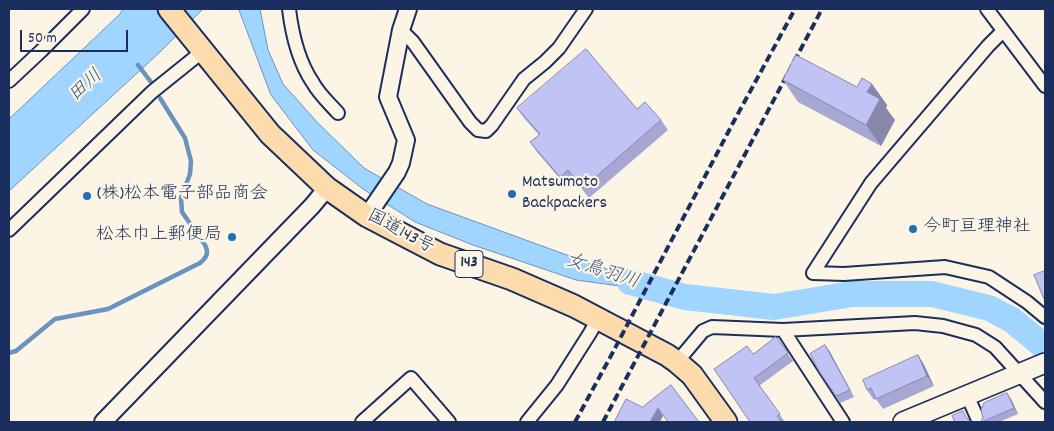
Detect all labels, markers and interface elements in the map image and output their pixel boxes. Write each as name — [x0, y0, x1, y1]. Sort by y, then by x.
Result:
scale bar — [22, 20, 130, 52]
text: 50 m — [28, 28, 57, 50]
water label: 田川 — [65, 66, 109, 108]
place label: Matsumoto Backpackers — [522, 173, 607, 215]
place label: (株)松本電子部品商会 — [97, 185, 268, 207]
marker: Matsumoto Backpackers — [506, 188, 518, 200]
marker: (株)松本電子部品商会 — [81, 190, 93, 202]
street label: 国道143号 — [363, 206, 437, 260]
place label: 今町亘理神社 — [923, 218, 1031, 240]
marker: 今町亘理神社 — [907, 223, 919, 235]
place label: 松本巾上郵便局 — [96, 226, 222, 248]
marker: 松本巾上郵便局 — [226, 231, 238, 243]
road number: 143 — [455, 250, 483, 278]
water label: 女鳥羽川 — [562, 250, 642, 296]

